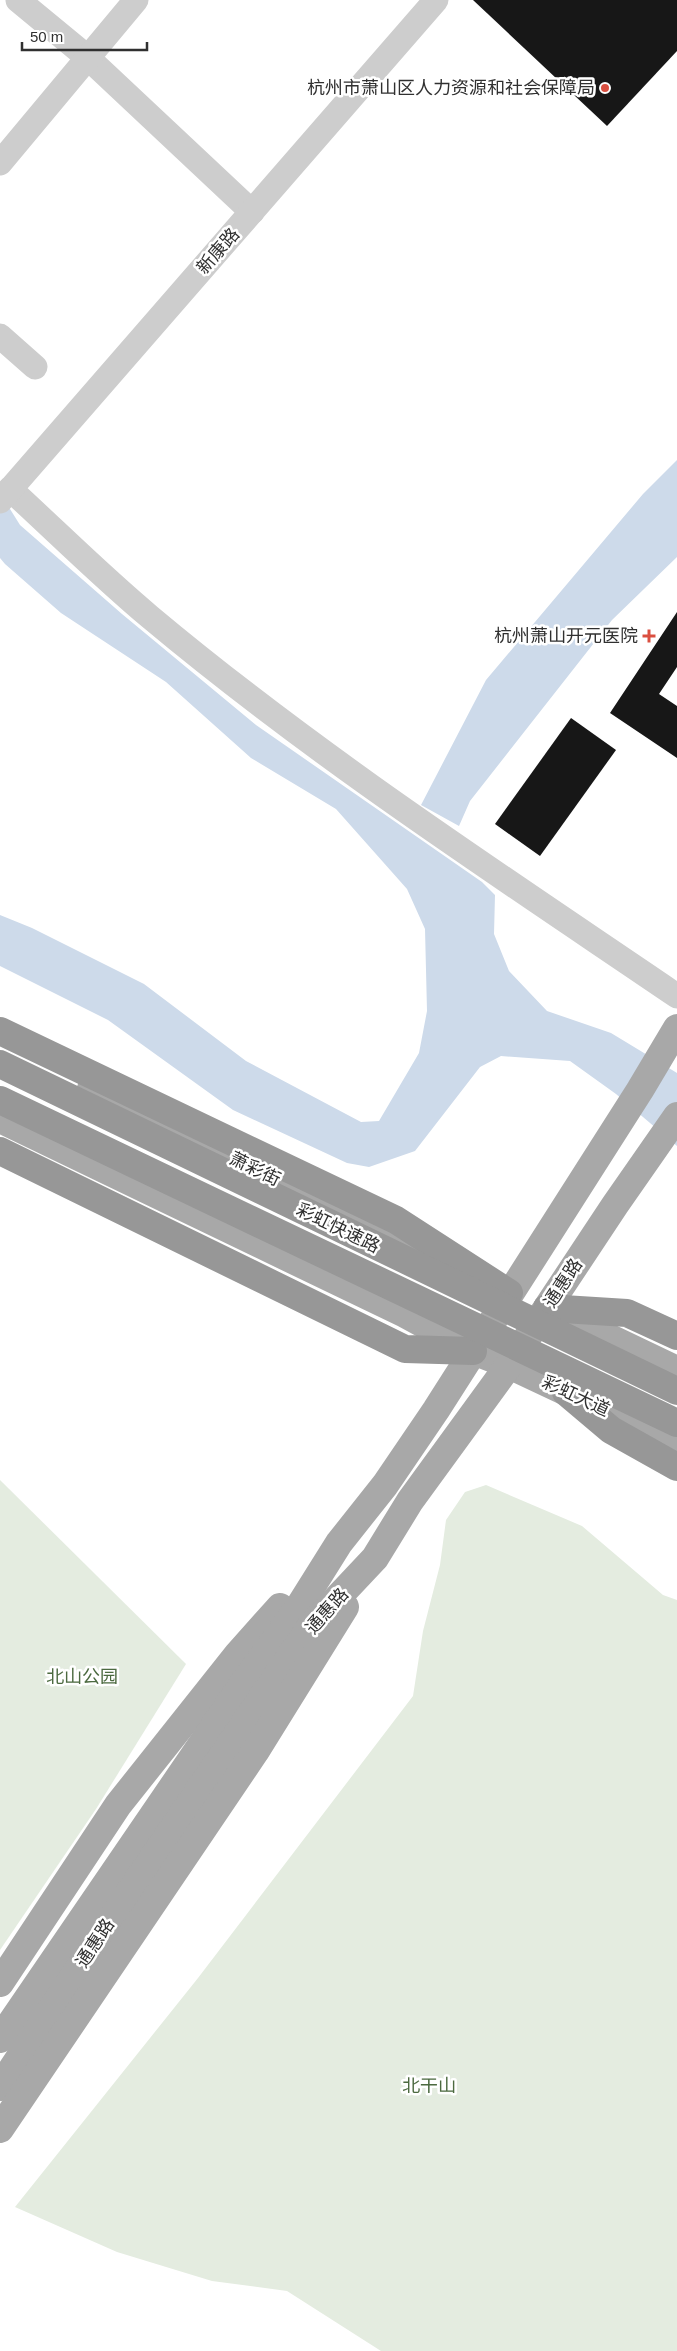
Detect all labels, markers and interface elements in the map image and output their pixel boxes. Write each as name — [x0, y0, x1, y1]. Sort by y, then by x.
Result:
scale bar — [22, 20, 148, 52]
text: 50 m — [30, 28, 63, 45]
place label: 杭州市萧山区人力资源和社会保障局 — [307, 78, 595, 98]
marker: 杭州市萧山区人力资源和社会保障局 — [599, 82, 611, 94]
street label: 新康路 — [193, 224, 243, 278]
place label: 杭州萧山开元医院 — [494, 626, 638, 646]
marker: 杭州萧山开元医院 — [642, 629, 656, 643]
street label: 萧彩街 — [226, 1148, 284, 1190]
street label: 彩虹快速路 — [293, 1199, 383, 1257]
street label: 通惠路 — [540, 1255, 586, 1311]
street label: 彩虹大道 — [539, 1372, 613, 1420]
street label: 通惠路 — [302, 1584, 352, 1638]
park label: 北山公园 — [46, 1667, 118, 1687]
street label: 通惠路 — [72, 1915, 118, 1971]
park label: 北干山 — [402, 2076, 456, 2096]

